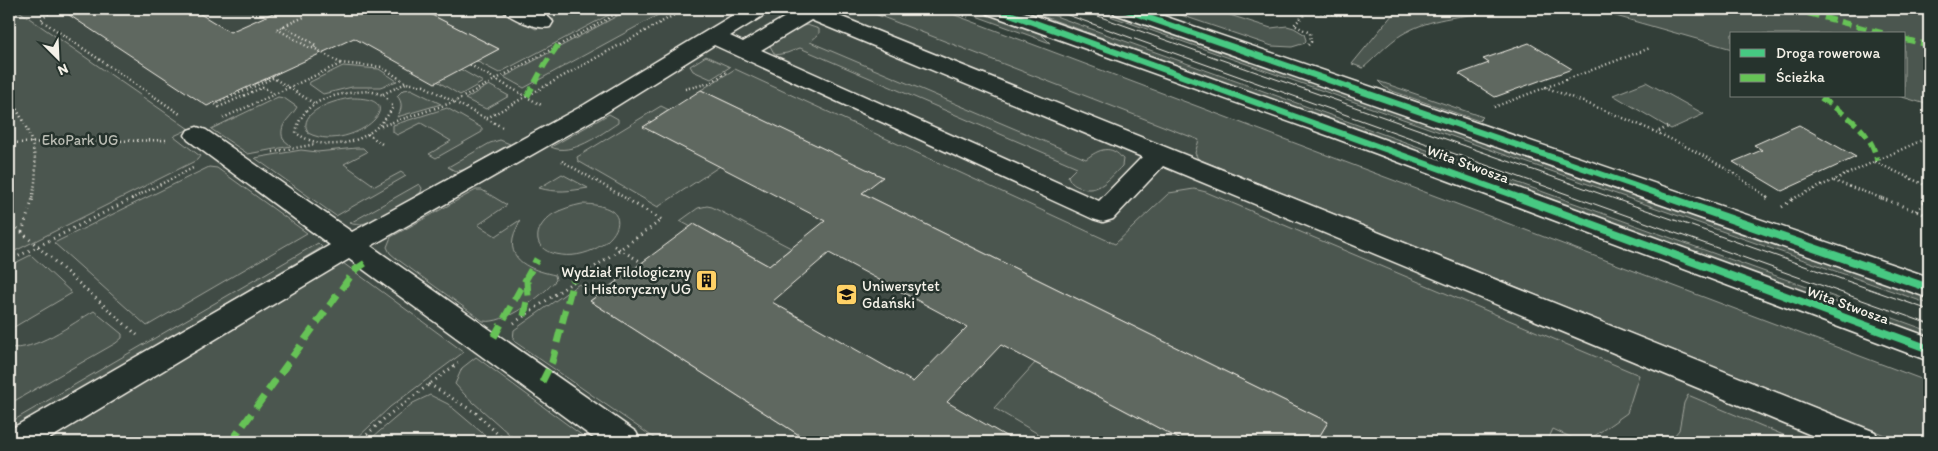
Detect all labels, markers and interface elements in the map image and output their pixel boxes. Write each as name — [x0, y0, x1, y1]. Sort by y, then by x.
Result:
north arrow — [32, 32, 82, 82]
legend — [1730, 32, 1906, 98]
text: Droga rowerowa — [1776, 44, 1880, 62]
text: N — [55, 60, 71, 79]
text: Ścieżka — [1776, 68, 1825, 86]
park label: EkoPark UG — [42, 131, 118, 149]
street label: Wita Stwosza — [1424, 141, 1512, 187]
place label: Wydział Filologiczny i Historyczny UG — [561, 263, 691, 298]
building icon: Wydział Filologiczny i Historyczny UG — [695, 269, 719, 293]
place label: Uniwersytet Gdański — [862, 277, 940, 312]
street label: Wita Stwosza — [1804, 282, 1892, 328]
school or university icon: Uniwersytet Gdański — [834, 283, 858, 307]

